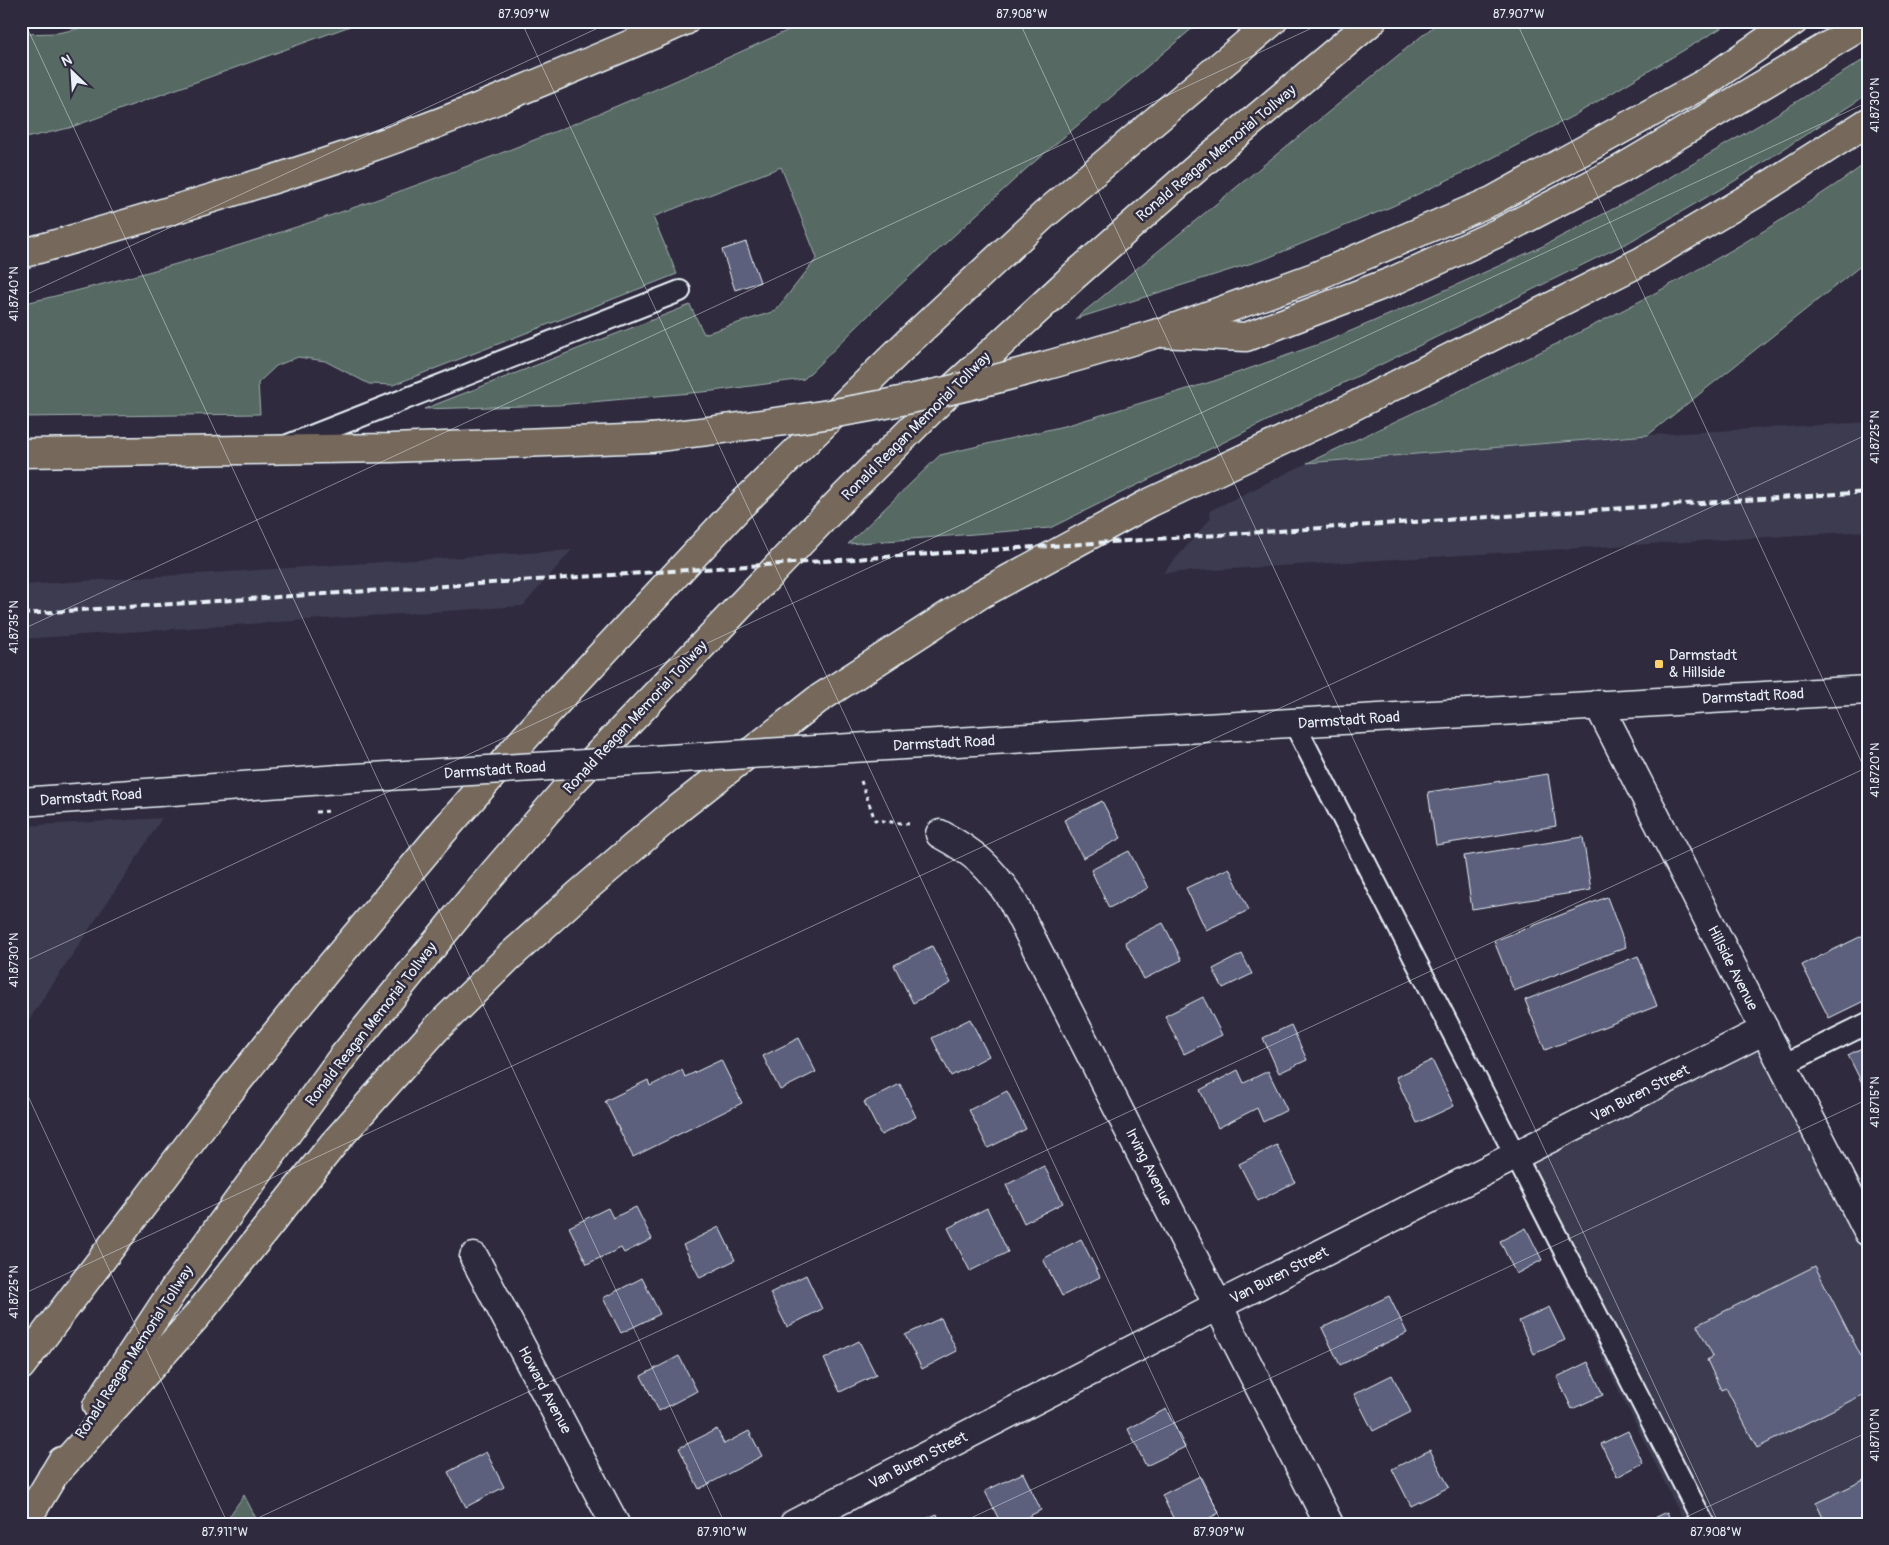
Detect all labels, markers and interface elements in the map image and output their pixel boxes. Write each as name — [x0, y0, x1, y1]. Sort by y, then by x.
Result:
text: 87.909°W — [498, 7, 550, 22]
text: 87.908°W — [997, 7, 1047, 22]
text: 87.907°W — [1493, 7, 1545, 22]
north arrow — [48, 48, 98, 98]
text: N — [59, 51, 75, 70]
text: 41.8730°N — [1868, 78, 1883, 132]
street label: Ronald Reagan Memorial Tollway — [1133, 81, 1301, 226]
text: 41.8740°N — [7, 266, 22, 322]
street label: Ronald Reagan Memorial Tollway — [838, 348, 995, 505]
text: 41.8725°N — [1868, 410, 1883, 464]
text: 41.8735°N — [7, 600, 22, 654]
street label: Ronald Reagan Memorial Tollway — [559, 636, 712, 798]
place label: Darmstadt & Hillside — [1669, 646, 1738, 682]
marker: Darmstadt & Hillside — [1653, 658, 1665, 670]
street label: Darmstadt Road — [1701, 684, 1805, 709]
street label: Darmstadt Road — [1297, 707, 1401, 734]
street label: Darmstadt Road — [892, 731, 996, 756]
text: 41.8720°N — [1868, 743, 1883, 797]
street label: Darmstadt Road — [443, 757, 547, 784]
street label: Darmstadt Road — [39, 784, 143, 811]
street label: Hillside Avenue — [1703, 923, 1762, 1014]
text: 41.8730°N — [7, 933, 22, 987]
street label: Ronald Reagan Memorial Tollway — [302, 938, 442, 1110]
street label: Van Buren Street — [1588, 1060, 1693, 1126]
text: 41.8715°N — [1868, 1076, 1883, 1128]
street label: Irving Avenue — [1121, 1125, 1176, 1210]
street label: Van Buren Street — [1227, 1242, 1332, 1308]
street label: Ronald Reagan Memorial Tollway — [71, 1262, 198, 1442]
text: 41.8725°N — [7, 1265, 22, 1319]
street label: Howard Avenue — [514, 1343, 576, 1438]
text: 41.8710°N — [1868, 1409, 1883, 1461]
street label: Van Buren Street — [866, 1427, 971, 1493]
text: 87.911°W — [202, 1525, 248, 1540]
text: 87.910°W — [697, 1525, 747, 1540]
text: 87.909°W — [1193, 1525, 1245, 1540]
text: 87.908°W — [1691, 1525, 1741, 1540]

